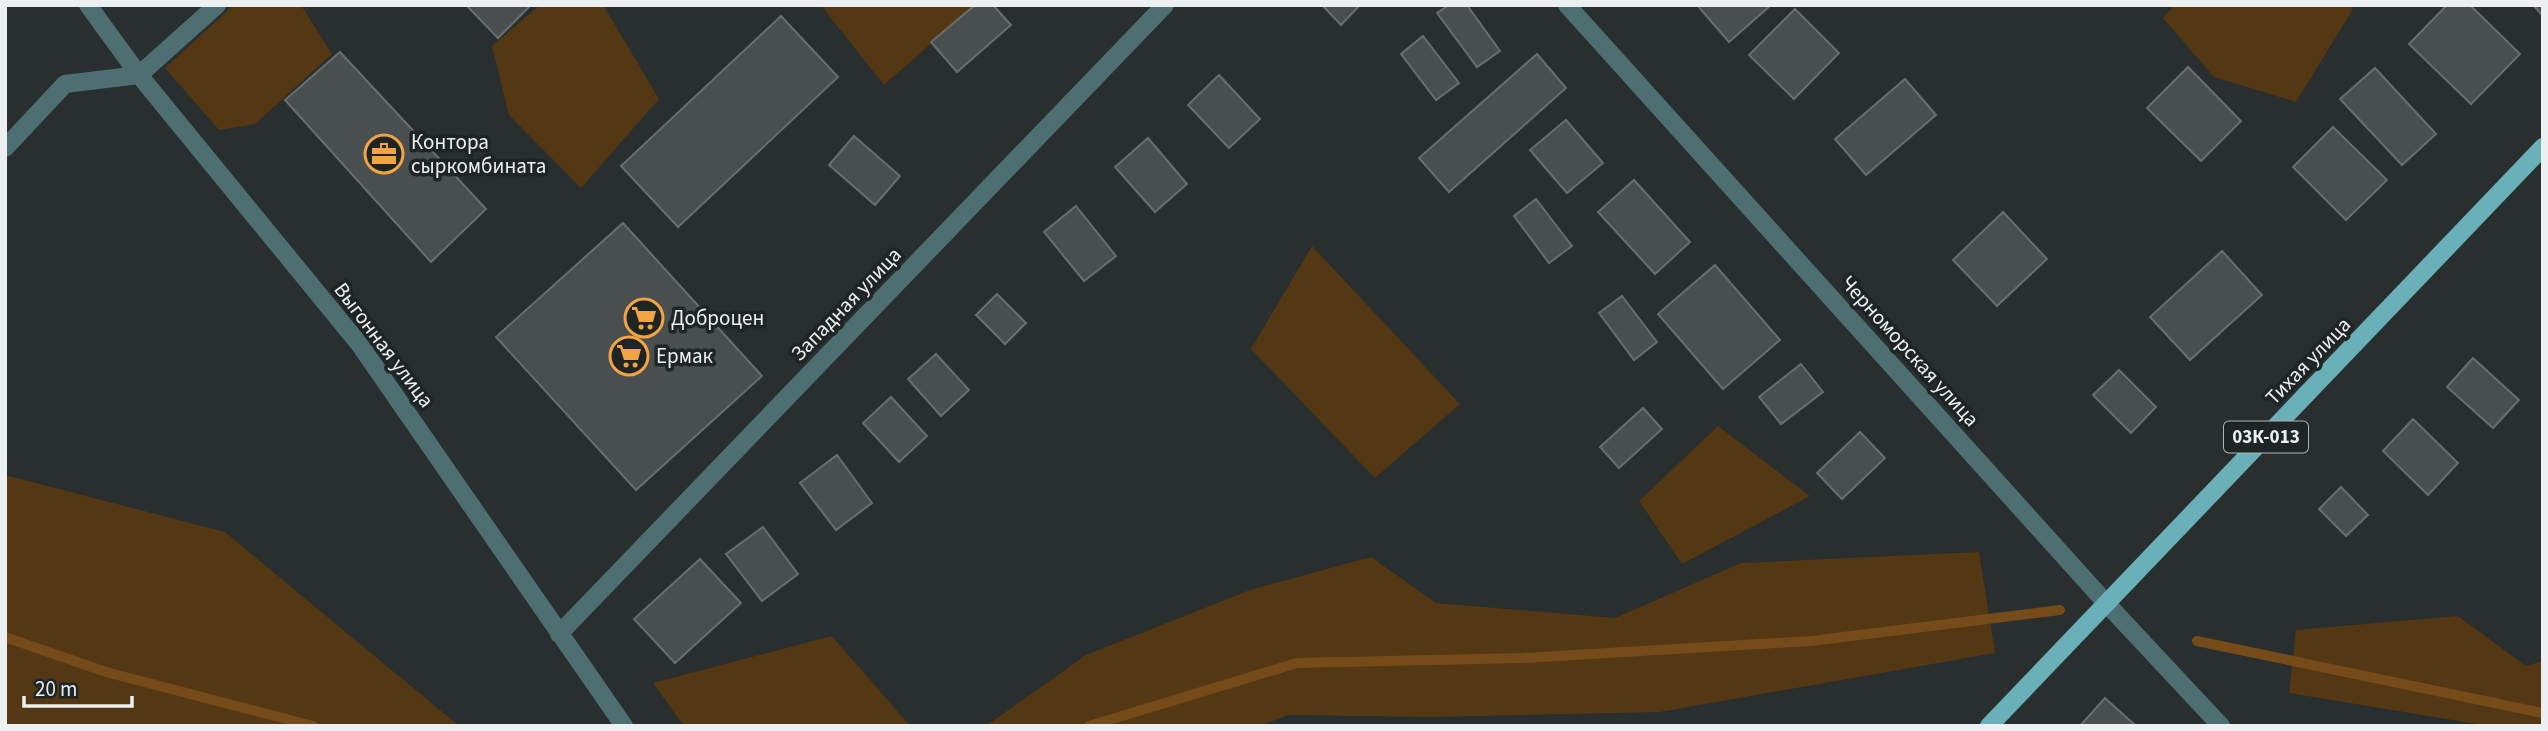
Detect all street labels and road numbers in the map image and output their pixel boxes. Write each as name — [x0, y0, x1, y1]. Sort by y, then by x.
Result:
street label: Западная улица — [784, 240, 908, 368]
street label: Черноморская улица — [1834, 269, 1986, 433]
street label: Выгонная улица — [327, 276, 441, 414]
street label: Тихая улица — [2258, 310, 2358, 412]
road number: 03К-013 — [2224, 422, 2308, 452]

